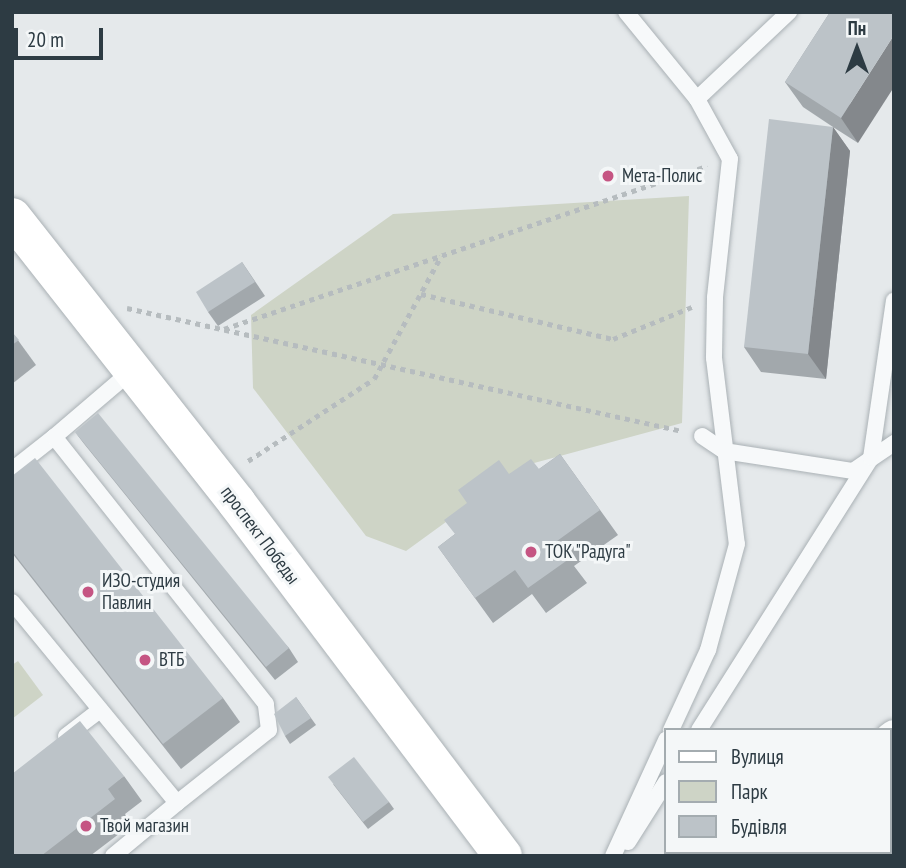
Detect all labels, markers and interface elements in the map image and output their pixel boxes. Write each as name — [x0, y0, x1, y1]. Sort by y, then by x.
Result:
scale bar — [18, 14, 107, 58]
north arrow — [822, 14, 892, 84]
text: Пн — [848, 16, 866, 40]
text: 20 m — [27, 26, 64, 53]
place label: Мета-Полис — [622, 165, 702, 187]
marker: Мета-Полис — [600, 168, 616, 184]
street label: проспект Победы — [216, 481, 304, 589]
place label: ТОК "Радуга" — [545, 541, 632, 563]
marker: ТОК "Радуга" — [523, 544, 539, 560]
place label: ИЗО-студия Павлин — [102, 570, 180, 614]
marker: ИЗО-студия Павлин — [80, 584, 96, 600]
place label: ВТБ — [159, 649, 185, 671]
marker: ВТБ — [137, 652, 153, 668]
legend — [664, 728, 892, 854]
text: Вулиця — [731, 743, 784, 770]
text: Парк — [731, 778, 768, 805]
text: Будівля — [731, 813, 787, 840]
place label: Твой магазин — [100, 815, 189, 837]
marker: Твой магазин — [78, 818, 94, 834]

